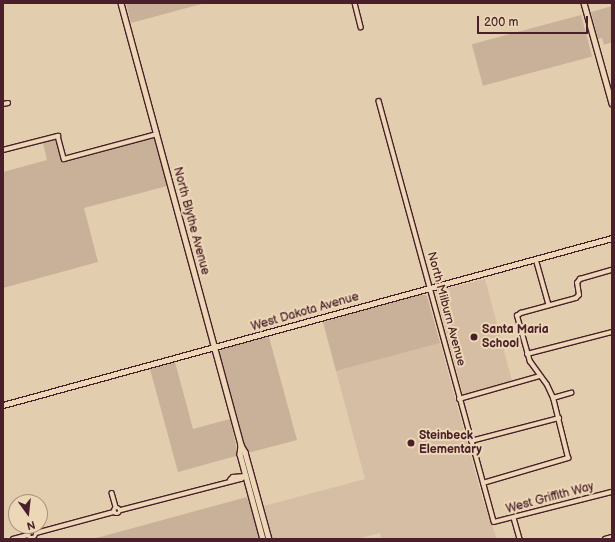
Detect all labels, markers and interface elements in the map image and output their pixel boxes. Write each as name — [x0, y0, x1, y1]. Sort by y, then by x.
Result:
scale bar — [479, 8, 590, 34]
text: 200 m — [484, 15, 518, 30]
street label: North Blythe Avenue — [170, 165, 212, 277]
street label: North Milburn Avenue — [424, 250, 468, 368]
street label: West Dakota Avenue — [249, 290, 361, 334]
place label: Santa Maria School — [482, 323, 549, 351]
marker: Santa Maria School — [469, 332, 479, 342]
place label: Steinbeck Elementary — [419, 429, 482, 457]
marker: Steinbeck Elementary — [406, 438, 416, 448]
street label: West Griffith Way — [504, 479, 596, 517]
north arrow — [8, 494, 48, 534]
text: N — [25, 518, 37, 532]

